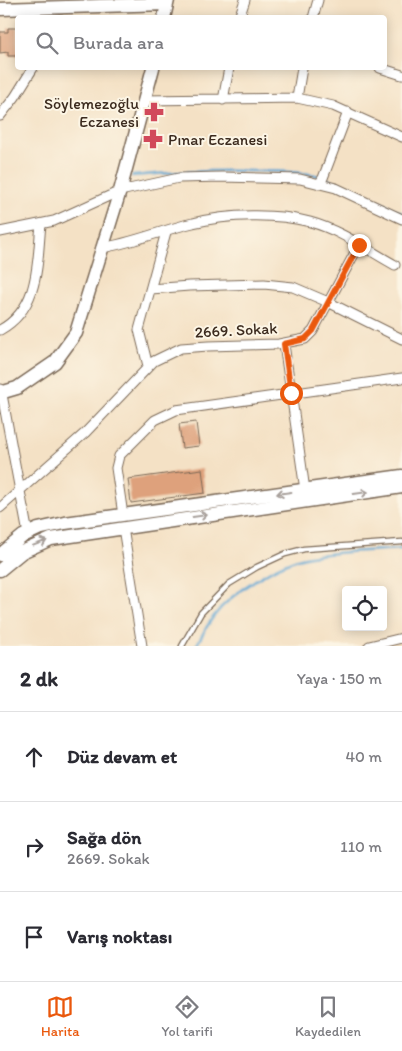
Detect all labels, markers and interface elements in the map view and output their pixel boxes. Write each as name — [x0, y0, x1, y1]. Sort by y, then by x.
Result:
search box — [15, 15, 387, 70]
icon: search — [33, 29, 61, 57]
text: Burada ara — [73, 31, 164, 54]
place label: Söylemezoğlu Eczanesi — [44, 94, 139, 131]
pharmacy icon: Söylemezoğlu Eczanesi — [143, 101, 165, 123]
pharmacy icon: Pınar Eczanesi — [142, 128, 164, 150]
place label: Pınar Eczanesi — [168, 130, 267, 149]
route end — [348, 234, 371, 257]
street label: 2669. Sokak — [194, 318, 278, 342]
route start — [280, 382, 303, 405]
one-way arrow — [353, 487, 369, 497]
one-way arrow — [277, 488, 293, 498]
one-way arrow — [192, 511, 208, 521]
one-way arrow — [32, 538, 48, 547]
map controls — [342, 586, 387, 631]
button: locate — [342, 586, 387, 631]
text: 2 dk — [20, 666, 58, 691]
text: Yaya · 150 m — [297, 669, 382, 688]
icon: ahead — [20, 743, 48, 771]
text: Düz devam et — [67, 745, 177, 768]
text: 40 m — [345, 747, 382, 766]
text: Sağa dön — [67, 826, 141, 849]
icon: right — [20, 833, 48, 861]
text: 110 m — [340, 837, 382, 856]
text: 2669. Sokak — [67, 849, 150, 868]
icon: arrive — [20, 923, 48, 951]
text: Varış noktası — [67, 925, 172, 948]
tab: Harita — [41, 993, 80, 1040]
tab: Yol tarifi — [162, 993, 213, 1040]
tab: Kaydedilen — [295, 993, 361, 1040]

